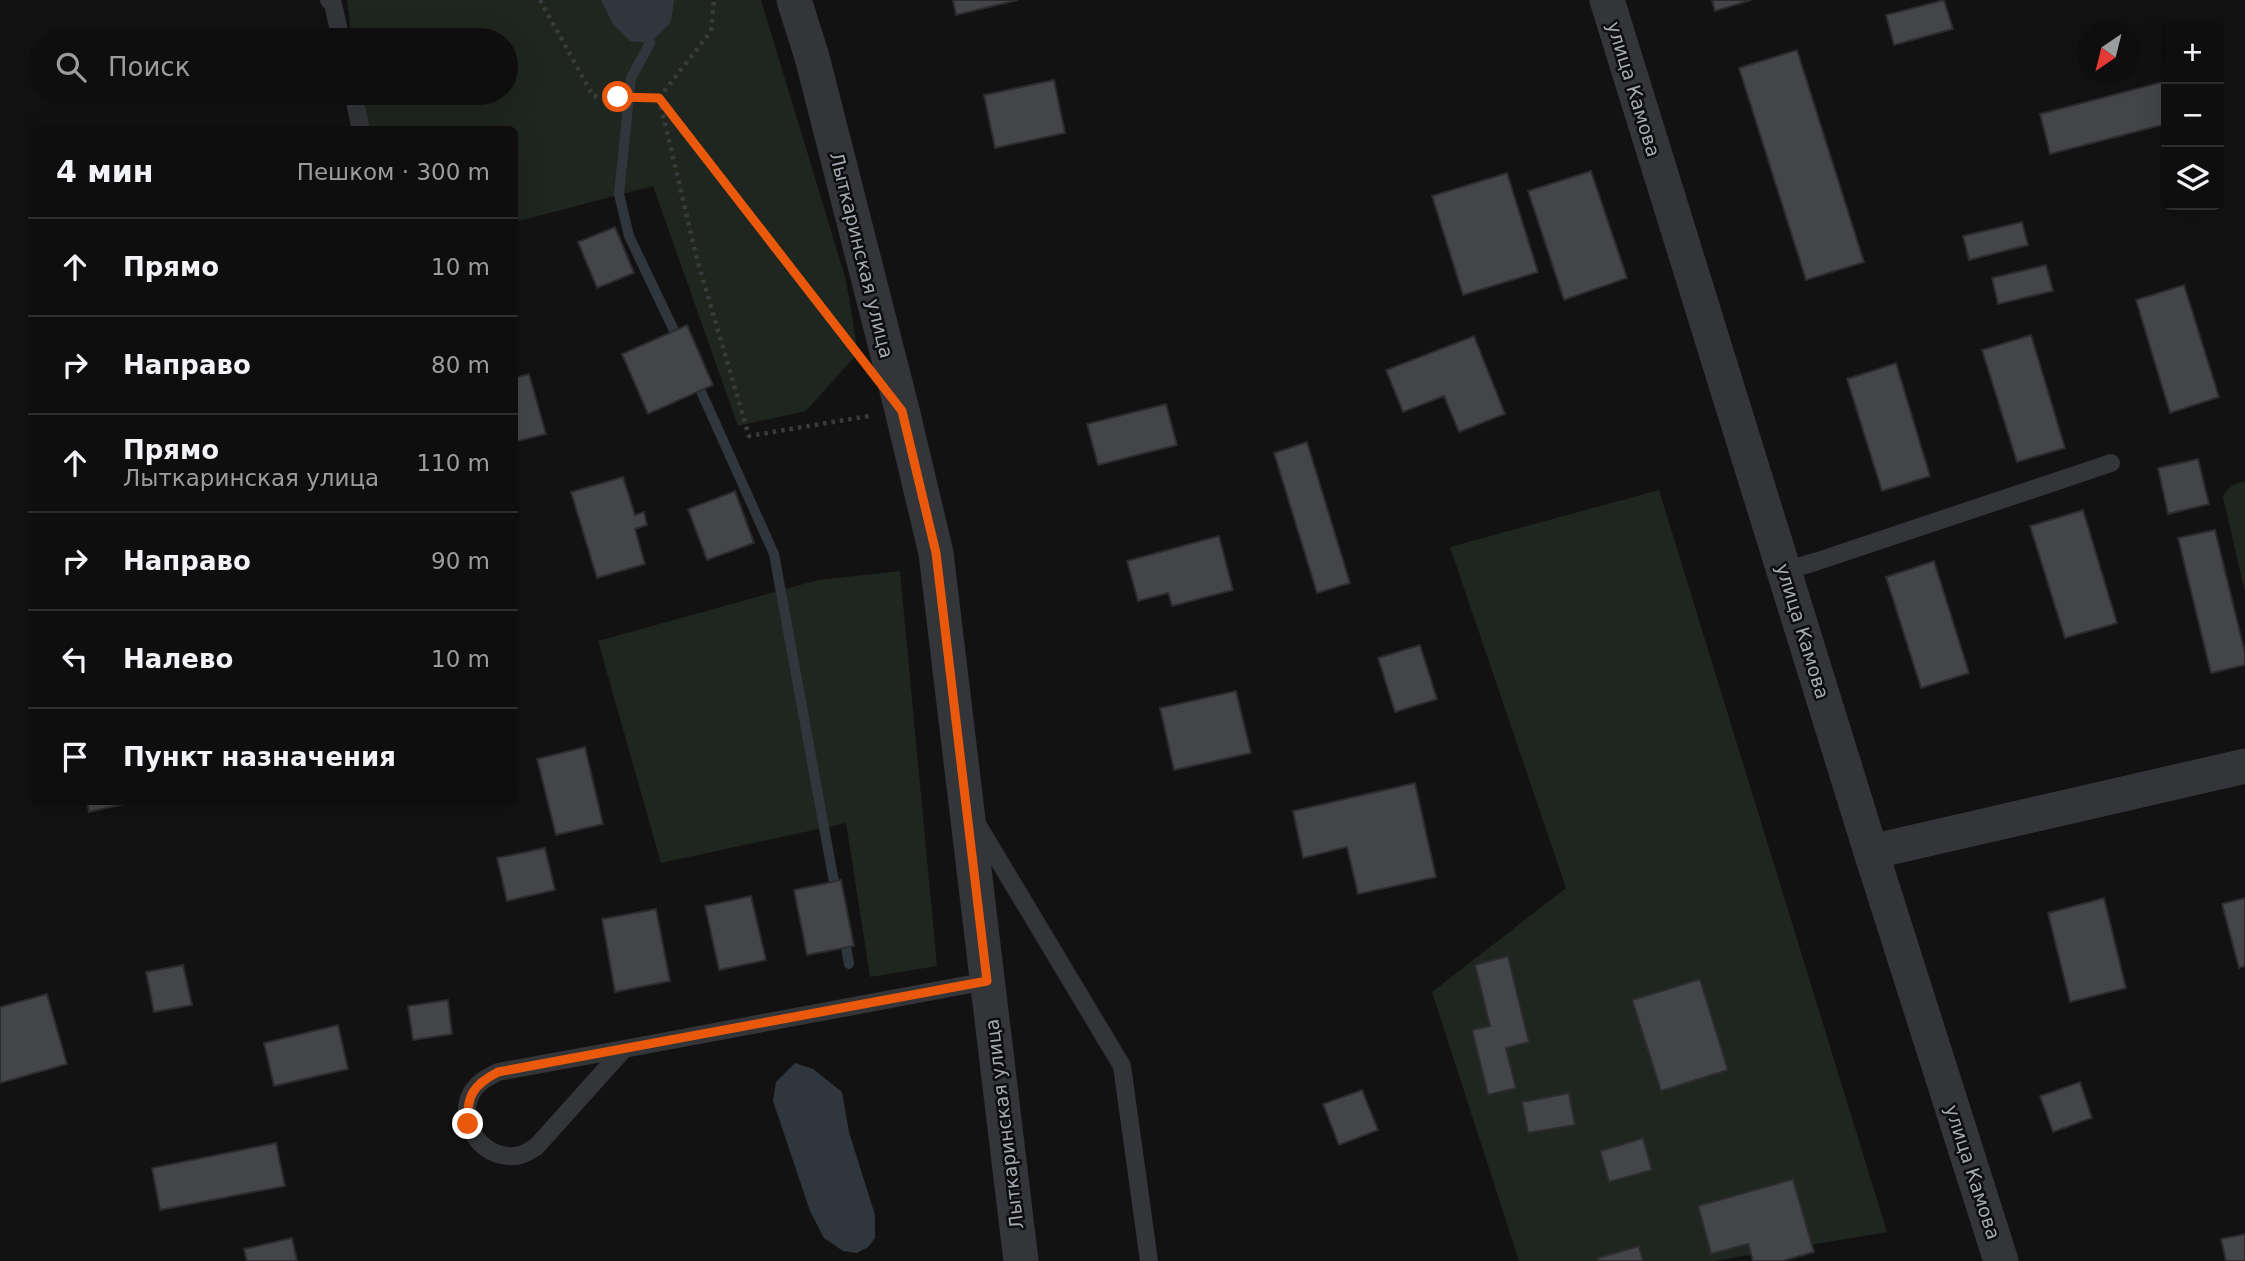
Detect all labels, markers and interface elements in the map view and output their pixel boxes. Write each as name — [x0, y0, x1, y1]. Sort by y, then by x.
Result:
street label: улица Камова — [1603, 19, 1665, 159]
north arrow — [2077, 21, 2140, 84]
map controls — [2161, 21, 2224, 210]
button: + — [2161, 21, 2224, 84]
search box — [28, 28, 518, 105]
icon: search — [52, 48, 90, 86]
text: Поиск — [108, 52, 190, 82]
route start — [602, 81, 633, 112]
button: − — [2161, 84, 2224, 147]
button: layers — [2161, 147, 2224, 210]
street label: Лыткаринская улица — [826, 150, 898, 360]
text: 4 мин — [56, 154, 154, 189]
text: Пешком · 300 m — [297, 159, 490, 185]
icon: ahead — [56, 248, 94, 286]
text: Прямо — [123, 252, 219, 282]
text: 10 m — [431, 254, 490, 280]
icon: right — [56, 346, 94, 384]
text: Направо — [123, 350, 251, 380]
text: 80 m — [431, 352, 490, 378]
text: Прямо — [123, 435, 219, 465]
icon: ahead — [56, 444, 94, 482]
text: 110 m — [416, 450, 490, 476]
text: Лыткаринская улица — [123, 465, 379, 491]
icon: right — [56, 542, 94, 580]
text: Направо — [123, 546, 251, 576]
text: 90 m — [431, 548, 490, 574]
street label: улица Камова — [1772, 561, 1834, 701]
icon: left — [56, 640, 94, 678]
text: Налево — [123, 644, 233, 674]
text: 10 m — [431, 646, 490, 672]
icon: arrive — [56, 738, 94, 776]
text: Пункт назначения — [123, 742, 396, 772]
street label: Лыткаринская улица — [980, 1018, 1028, 1230]
street label: улица Камова — [1941, 1102, 2005, 1242]
route end — [452, 1108, 483, 1139]

